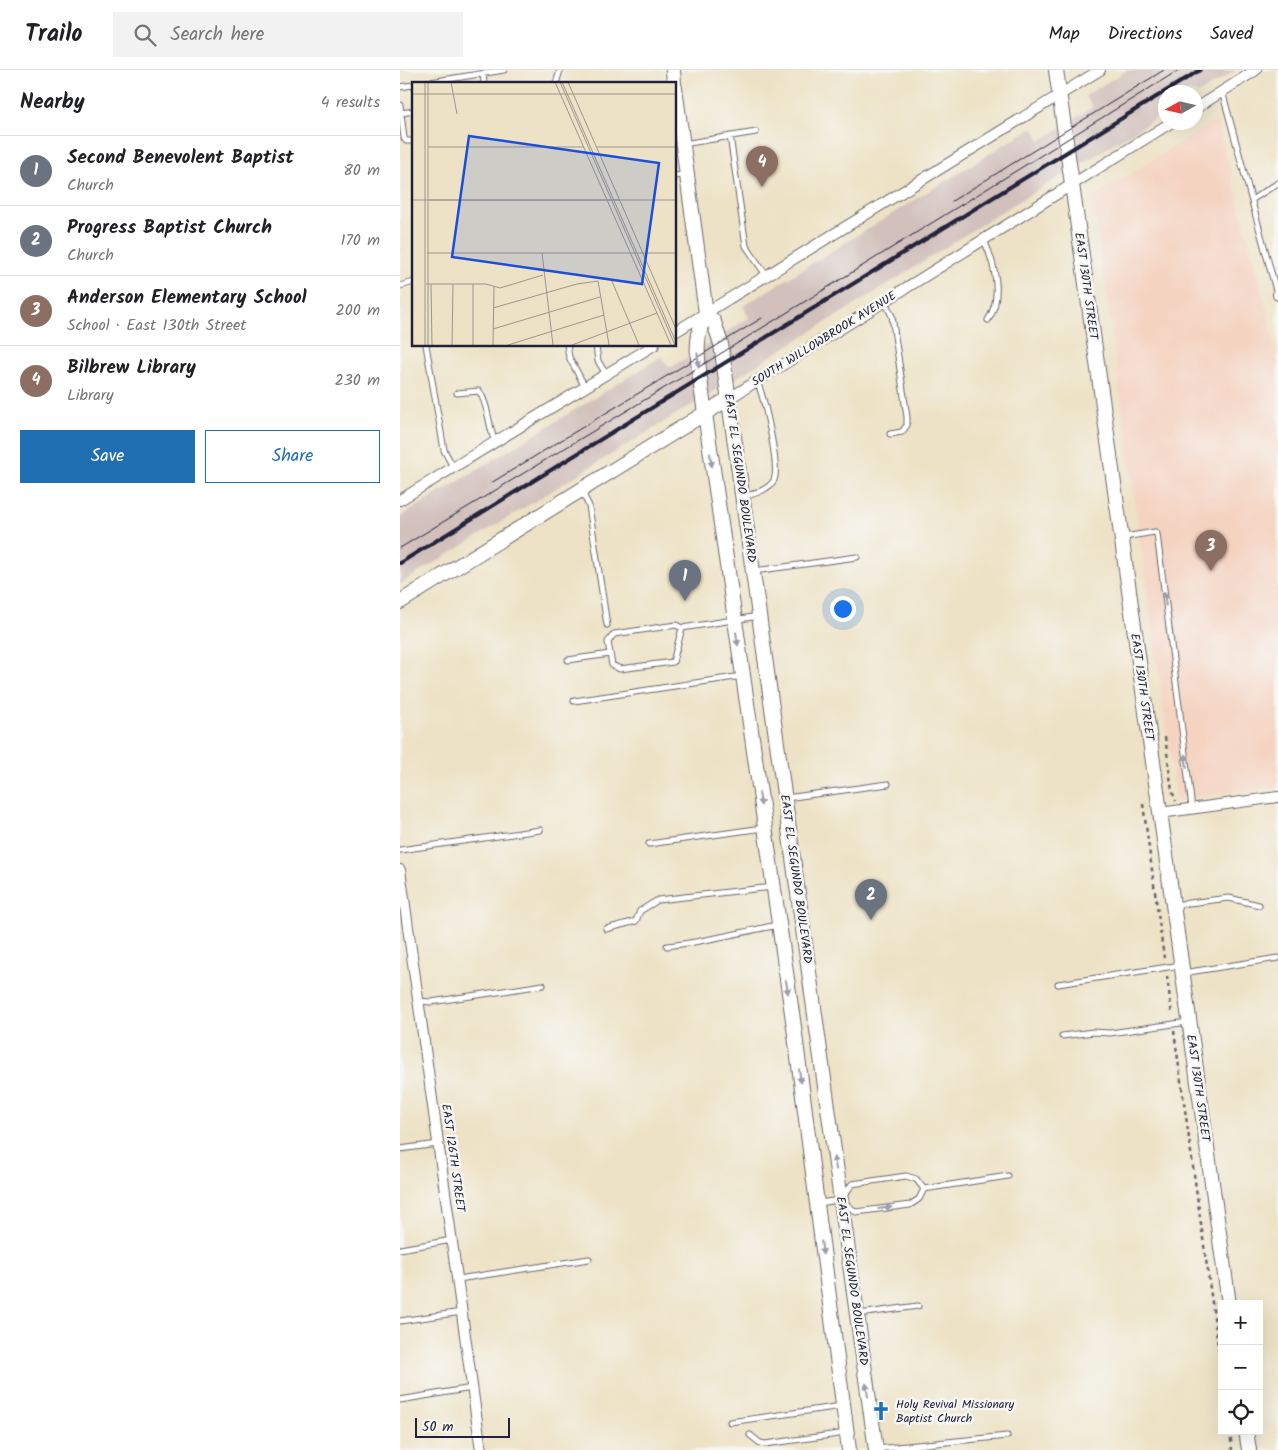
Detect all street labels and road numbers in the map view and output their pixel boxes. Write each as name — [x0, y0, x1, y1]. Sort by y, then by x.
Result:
street label: EAST 130TH STREET — [1069, 231, 1103, 342]
street label: SOUTH WILLOWBROOK AVENUE — [748, 286, 901, 391]
street label: EAST EL SEGUNDO BOULEVARD — [719, 392, 761, 564]
street label: EAST 130TH STREET — [1125, 632, 1159, 743]
street label: EAST EL SEGUNDO BOULEVARD — [775, 793, 817, 965]
street label: EAST 130TH STREET — [1181, 1033, 1215, 1144]
street label: EAST 126TH STREET — [436, 1103, 470, 1215]
street label: EAST EL SEGUNDO BOULEVARD — [831, 1195, 873, 1367]

